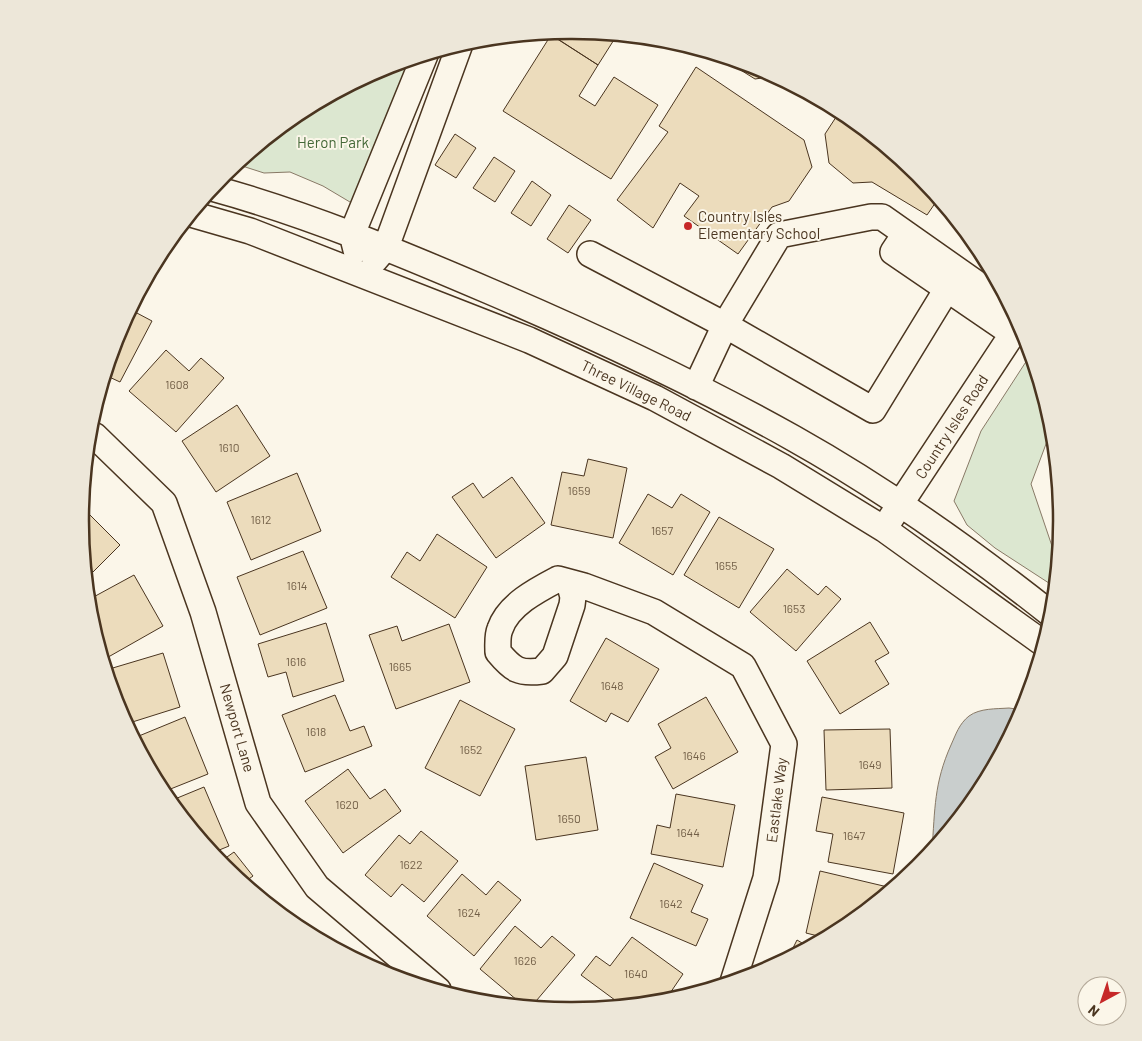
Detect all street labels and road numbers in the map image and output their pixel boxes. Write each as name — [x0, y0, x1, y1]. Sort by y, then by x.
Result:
street label: Three Village Road — [578, 356, 694, 425]
street label: Country Isles Road — [911, 371, 992, 482]
street label: Newport Lane — [217, 681, 259, 774]
street label: Eastlake Way — [762, 756, 790, 843]

